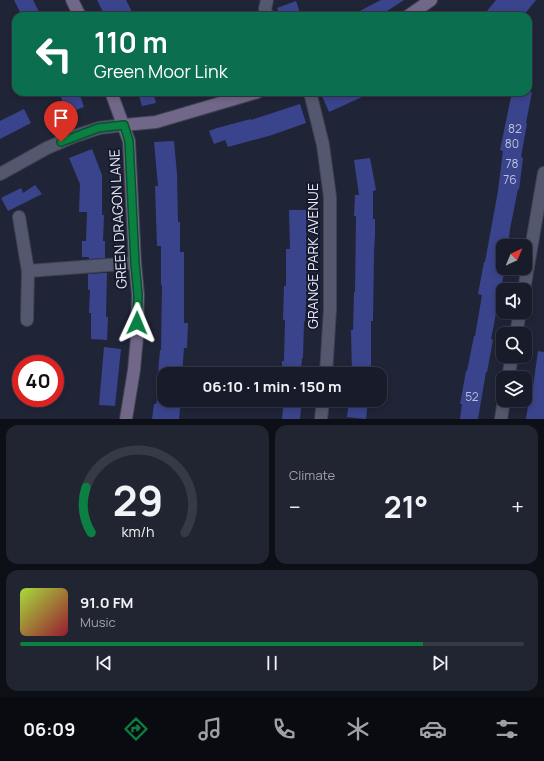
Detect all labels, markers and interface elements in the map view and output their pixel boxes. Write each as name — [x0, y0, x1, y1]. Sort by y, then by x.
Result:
text: 110 m — [94, 23, 168, 61]
icon: left — [28, 28, 80, 80]
text: Green Moor Link — [94, 59, 228, 83]
pin — [44, 101, 78, 142]
icon: arrive — [50, 107, 72, 129]
house number: 82 — [508, 120, 522, 137]
house number: 80 — [505, 135, 519, 152]
street label: GREEN DRAGON LANE — [104, 149, 131, 289]
house number: 78 — [506, 155, 519, 172]
house number: 76 — [503, 171, 517, 188]
street label: GRANGE PARK AVENUE — [303, 183, 322, 329]
north arrow — [496, 239, 532, 275]
map controls — [496, 239, 532, 407]
button: sound — [496, 283, 532, 319]
position arrow — [116, 302, 158, 344]
button: search — [496, 327, 532, 363]
speed limit sign: 40 — [12, 355, 64, 407]
button: layers — [496, 371, 532, 407]
text: 06:10 · 1 min · 150 m — [202, 376, 342, 397]
house number: 52 — [465, 388, 479, 405]
text: Climate — [289, 466, 335, 484]
text: 29 — [112, 471, 163, 527]
text: 21° — [384, 486, 428, 527]
text: − — [289, 492, 301, 522]
text: + — [511, 492, 524, 522]
text: km/h — [121, 521, 154, 540]
text: 91.0 FM — [80, 592, 133, 613]
text: Music — [80, 613, 116, 631]
icon: previous — [93, 652, 115, 674]
icon: pause — [261, 652, 283, 674]
icon: next — [429, 652, 451, 674]
icon: directions — [122, 715, 150, 743]
icon: music — [196, 715, 224, 743]
icon: phone — [270, 715, 298, 743]
icon: climate — [344, 715, 372, 743]
icon: car — [419, 715, 447, 743]
icon: filters — [493, 715, 521, 743]
text: 06:09 — [23, 717, 75, 741]

